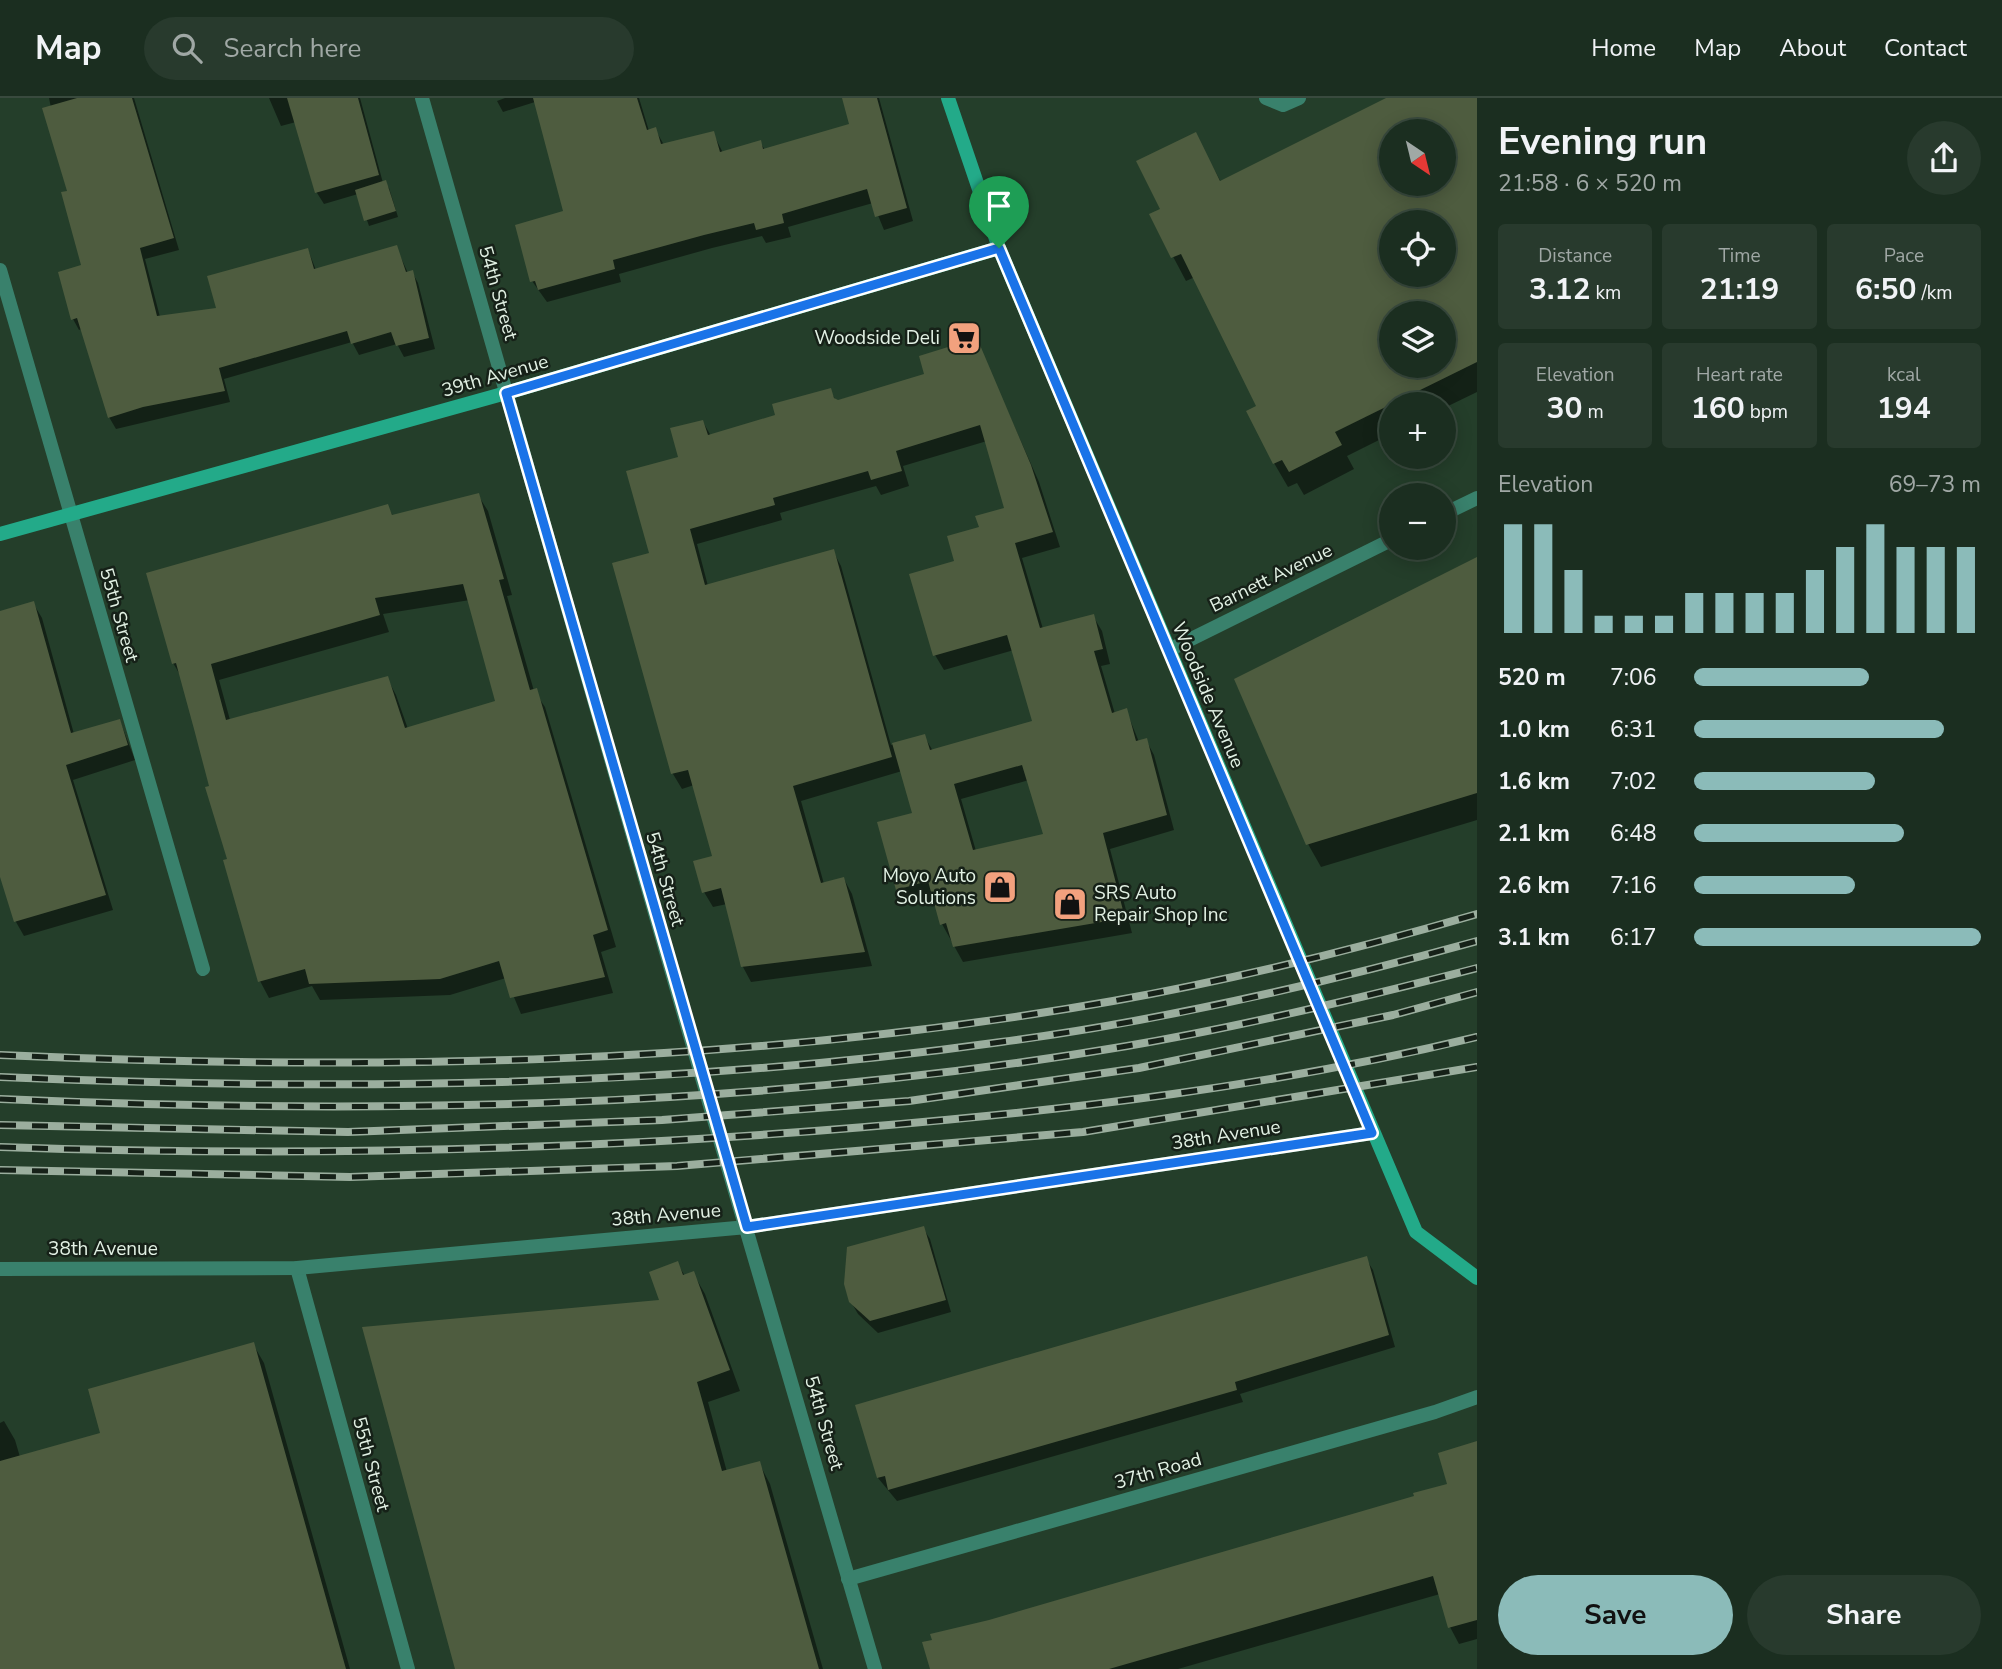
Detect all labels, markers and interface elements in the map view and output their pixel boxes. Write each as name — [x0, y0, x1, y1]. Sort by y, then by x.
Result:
search box — [144, 17, 634, 80]
text: Map — [35, 26, 102, 71]
icon: search — [168, 29, 206, 67]
text: Search here — [224, 31, 361, 66]
text: Home — [1591, 32, 1656, 64]
text: Map — [1694, 32, 1741, 64]
text: About — [1779, 32, 1846, 64]
text: Contact — [1884, 32, 1967, 64]
text: Evening run — [1498, 116, 1707, 167]
north arrow — [1379, 119, 1456, 196]
map controls — [1379, 119, 1456, 560]
button: share — [1907, 121, 1981, 195]
text: 21:58 · 6 × 520 m — [1498, 168, 1682, 199]
pin — [969, 176, 1029, 248]
icon: arrive — [980, 187, 1018, 225]
button: locate — [1379, 210, 1456, 287]
street label: 54th Street — [472, 243, 524, 344]
text: Distance — [1538, 243, 1612, 269]
text: Time — [1718, 243, 1761, 269]
text: Pace — [1884, 243, 1924, 269]
text: 3.12 — [1529, 269, 1591, 310]
text: 21:19 — [1700, 269, 1779, 310]
text: 6:50 — [1855, 269, 1917, 310]
text: km — [1591, 280, 1621, 306]
text: /km — [1917, 280, 1953, 306]
button: layers — [1379, 301, 1456, 378]
supermarket icon: Woodside Deli — [945, 319, 983, 357]
place label: Woodside Deli — [814, 325, 940, 351]
street label: 39th Avenue — [439, 348, 551, 404]
text: Elevation — [1536, 362, 1615, 388]
text: Heart rate — [1696, 362, 1783, 388]
text: kcal — [1887, 362, 1921, 388]
text: 30 — [1547, 388, 1583, 429]
text: 160 — [1691, 388, 1745, 429]
text: 194 — [1877, 388, 1931, 429]
button: + — [1379, 392, 1456, 469]
text: m — [1583, 399, 1604, 425]
text: bpm — [1745, 399, 1788, 425]
text: Elevation — [1498, 469, 1593, 500]
text: 69–73 m — [1889, 469, 1981, 500]
button: − — [1379, 483, 1456, 560]
street label: Barnett Avenue — [1205, 537, 1337, 619]
street label: 55th Street — [93, 565, 145, 666]
street label: Woodside Avenue — [1165, 618, 1251, 772]
text: 520 m — [1498, 662, 1566, 693]
text: 7:06 — [1610, 662, 1657, 693]
text: 1.0 km — [1498, 714, 1570, 745]
text: 6:31 — [1610, 714, 1657, 745]
text: 1.6 km — [1498, 766, 1570, 797]
text: 7:02 — [1610, 766, 1657, 797]
text: 2.1 km — [1498, 818, 1570, 849]
text: 6:48 — [1610, 818, 1657, 849]
street label: 54th Street — [639, 829, 691, 930]
place label: Moyo Auto Solutions — [883, 863, 976, 911]
shop icon: Moyo Auto Solutions — [981, 868, 1019, 906]
text: 2.6 km — [1498, 870, 1570, 901]
text: 7:16 — [1610, 870, 1657, 901]
place label: SRS Auto Repair Shop Inc — [1094, 880, 1227, 928]
shop icon: SRS Auto Repair Shop Inc — [1051, 885, 1089, 923]
text: 3.1 km — [1498, 922, 1570, 953]
text: 6:17 — [1610, 922, 1657, 953]
street label: 38th Avenue — [1170, 1114, 1282, 1156]
street label: 38th Avenue — [610, 1197, 722, 1233]
street label: 38th Avenue — [48, 1236, 158, 1262]
street label: 54th Street — [798, 1373, 850, 1474]
street label: 55th Street — [346, 1414, 396, 1515]
street label: 37th Road — [1111, 1446, 1205, 1496]
button: Save — [1498, 1575, 1733, 1655]
button: Share — [1747, 1575, 1981, 1655]

